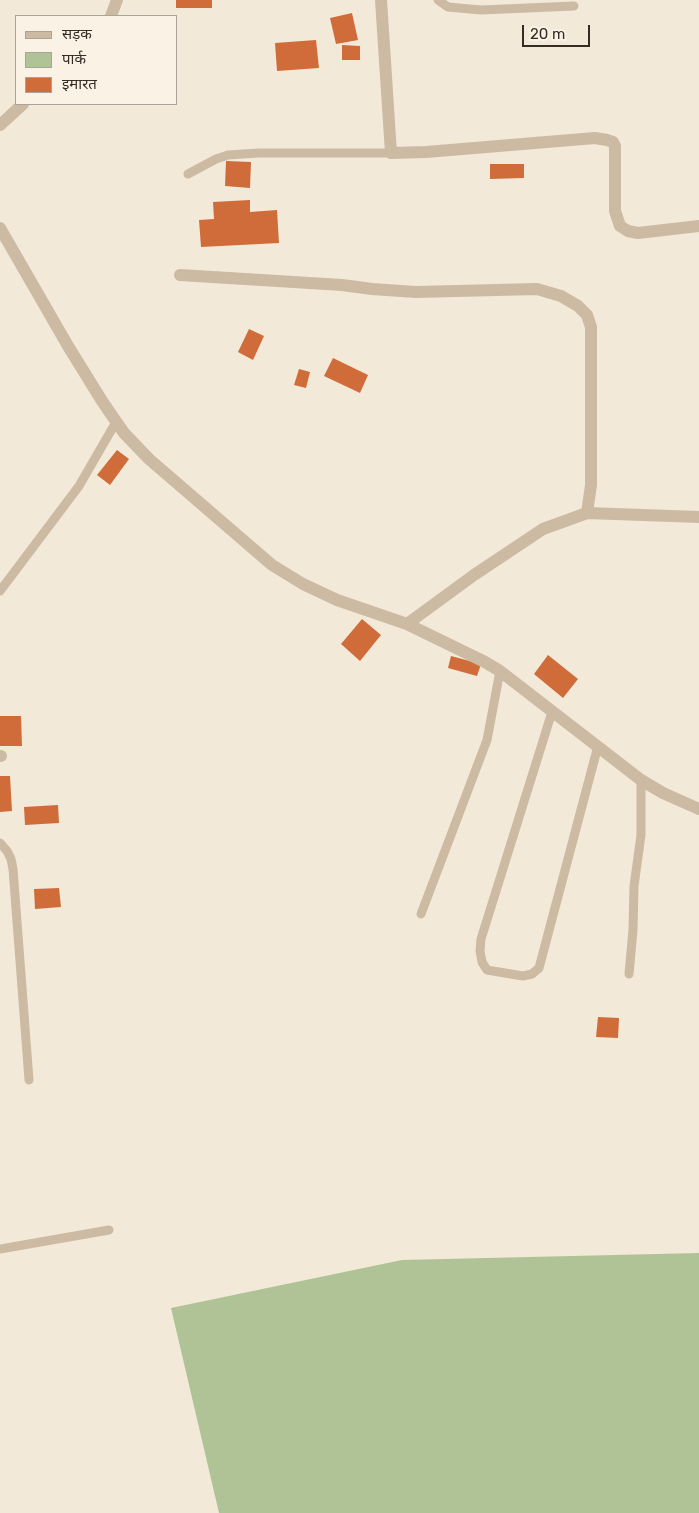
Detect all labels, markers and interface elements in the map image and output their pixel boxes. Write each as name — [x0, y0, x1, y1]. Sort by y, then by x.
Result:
legend — [15, 15, 178, 105]
scale bar — [524, 15, 592, 47]
text: सड़क — [62, 25, 92, 43]
text: 20 m — [530, 25, 565, 43]
text: पार्क — [62, 50, 86, 68]
text: इमारत — [62, 75, 97, 93]

